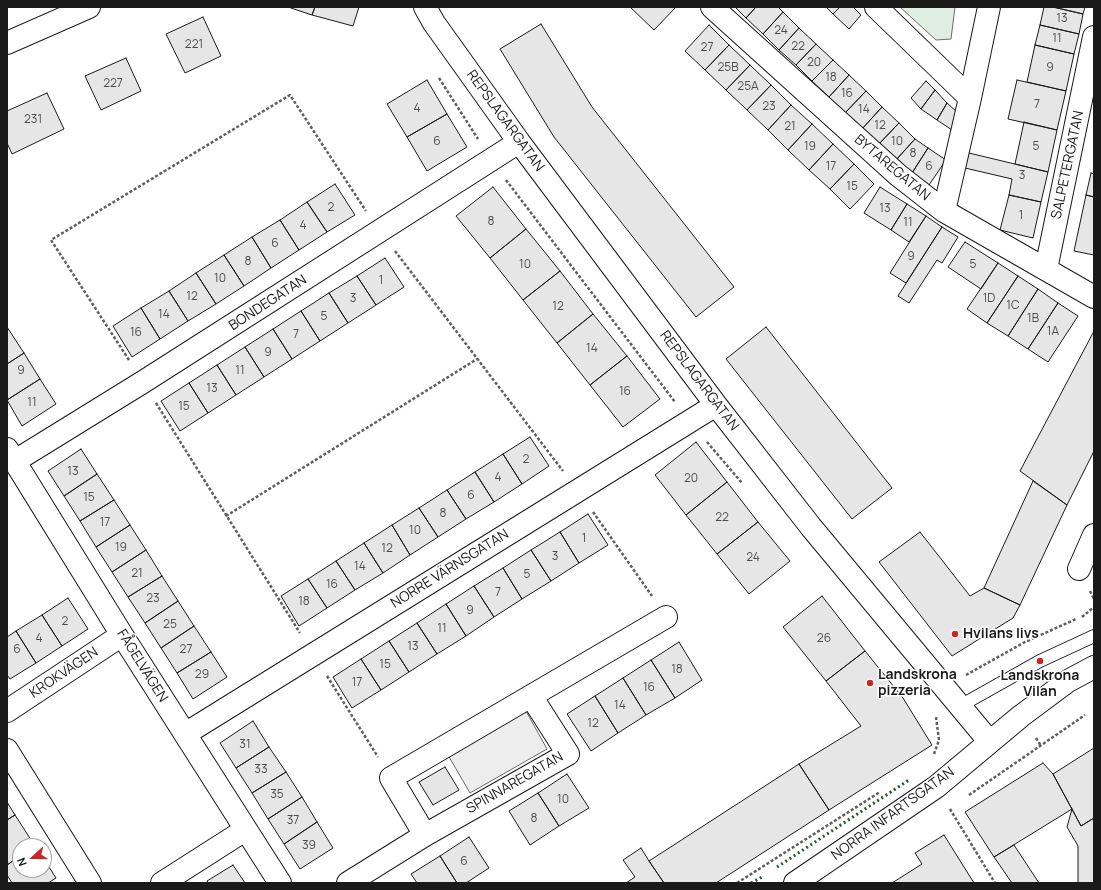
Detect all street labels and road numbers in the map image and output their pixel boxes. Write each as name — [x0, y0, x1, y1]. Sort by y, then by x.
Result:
street label: REPSLAGARGATAN — [463, 67, 547, 175]
street label: SALPETERGATAN — [1048, 109, 1088, 221]
street label: BYTAREGATAN — [851, 131, 933, 205]
street label: BONDEGATAN — [226, 272, 310, 334]
street label: REPSLAGARGATAN — [656, 328, 742, 434]
street label: NORRE VÄRNSGATAN — [388, 526, 512, 612]
street label: FÅGELVÄGEN — [113, 626, 171, 706]
street label: KROKVÄGEN — [27, 644, 101, 702]
street label: SPINNAREGATAN — [464, 748, 566, 818]
street label: NORRA INFARTSGATAN — [828, 764, 958, 864]

